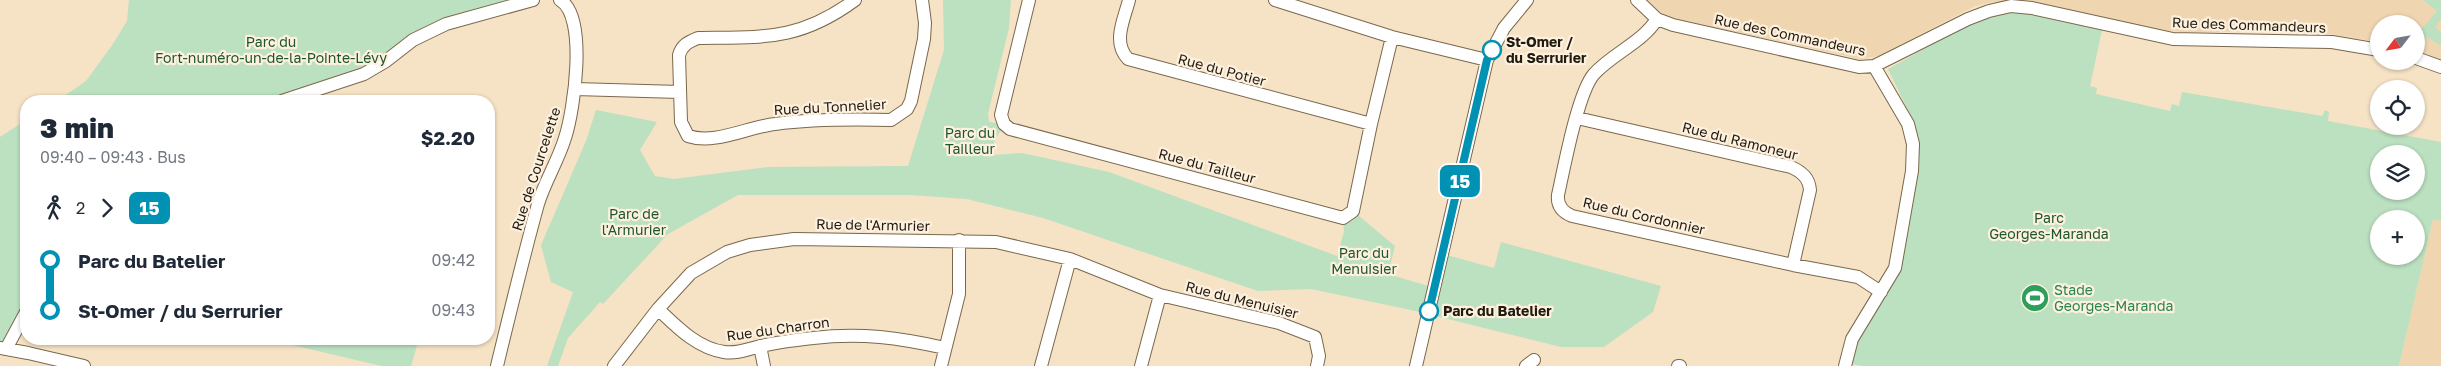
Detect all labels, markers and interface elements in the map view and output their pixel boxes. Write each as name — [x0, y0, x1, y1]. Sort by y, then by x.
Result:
street label: Rue des Commandeurs — [1713, 10, 1867, 59]
street label: Rue des Commandeurs — [2172, 13, 2326, 36]
north arrow — [2370, 15, 2425, 70]
map controls — [2370, 15, 2425, 265]
park label: Parc du Fort-numéro-un-de-la-Pointe-Lévy — [155, 33, 387, 66]
place label: St-Omer / du Serrurier — [1506, 33, 1587, 66]
marker: St-Omer / du Serrurier — [1482, 40, 1502, 60]
street label: Rue du Potier — [1176, 50, 1268, 90]
button: locate — [2370, 80, 2425, 135]
street label: Rue du Tonnelier — [773, 95, 887, 118]
street label: Rue de Courcelette — [508, 105, 563, 233]
text: 3 min — [40, 111, 114, 144]
street label: Rue du Ramoneur — [1680, 118, 1800, 163]
park label: Parc du Tailleur — [945, 124, 996, 157]
text: $2.20 — [421, 126, 475, 149]
street label: Rue du Tailleur — [1157, 144, 1258, 187]
button: layers — [2370, 145, 2425, 200]
text: 09:40 – 09:43 · Bus — [40, 147, 186, 167]
line badge: 15 — [1438, 165, 1482, 197]
text: 15 — [1450, 170, 1470, 192]
street label: Rue du Cordonnier — [1581, 193, 1707, 238]
icon: walk — [40, 194, 68, 222]
icon: forward — [93, 194, 121, 222]
text: 15 — [139, 197, 160, 219]
text: 2 — [76, 198, 85, 218]
park label: Parc de l'Armurier — [602, 205, 667, 238]
park label: Parc Georges-Maranda — [1989, 209, 2109, 242]
button: + — [2370, 210, 2425, 265]
street label: Rue de l'Armurier — [816, 215, 931, 234]
park label: Parc du Menuisier — [1331, 244, 1397, 277]
text: Parc du Batelier — [78, 249, 225, 272]
text: 09:42 — [432, 250, 475, 270]
street label: Rue du Menuisier — [1184, 277, 1301, 322]
place label: Stade Georges-Maranda — [2054, 281, 2174, 314]
sports icon: Stade Georges-Maranda — [2020, 283, 2050, 313]
text: St-Omer / du Serrurier — [78, 299, 283, 322]
text: 09:43 — [431, 300, 475, 320]
marker: Parc du Batelier — [1419, 301, 1439, 321]
place label: Parc du Batelier — [1443, 302, 1552, 319]
street label: Rue du Charron — [725, 313, 830, 344]

